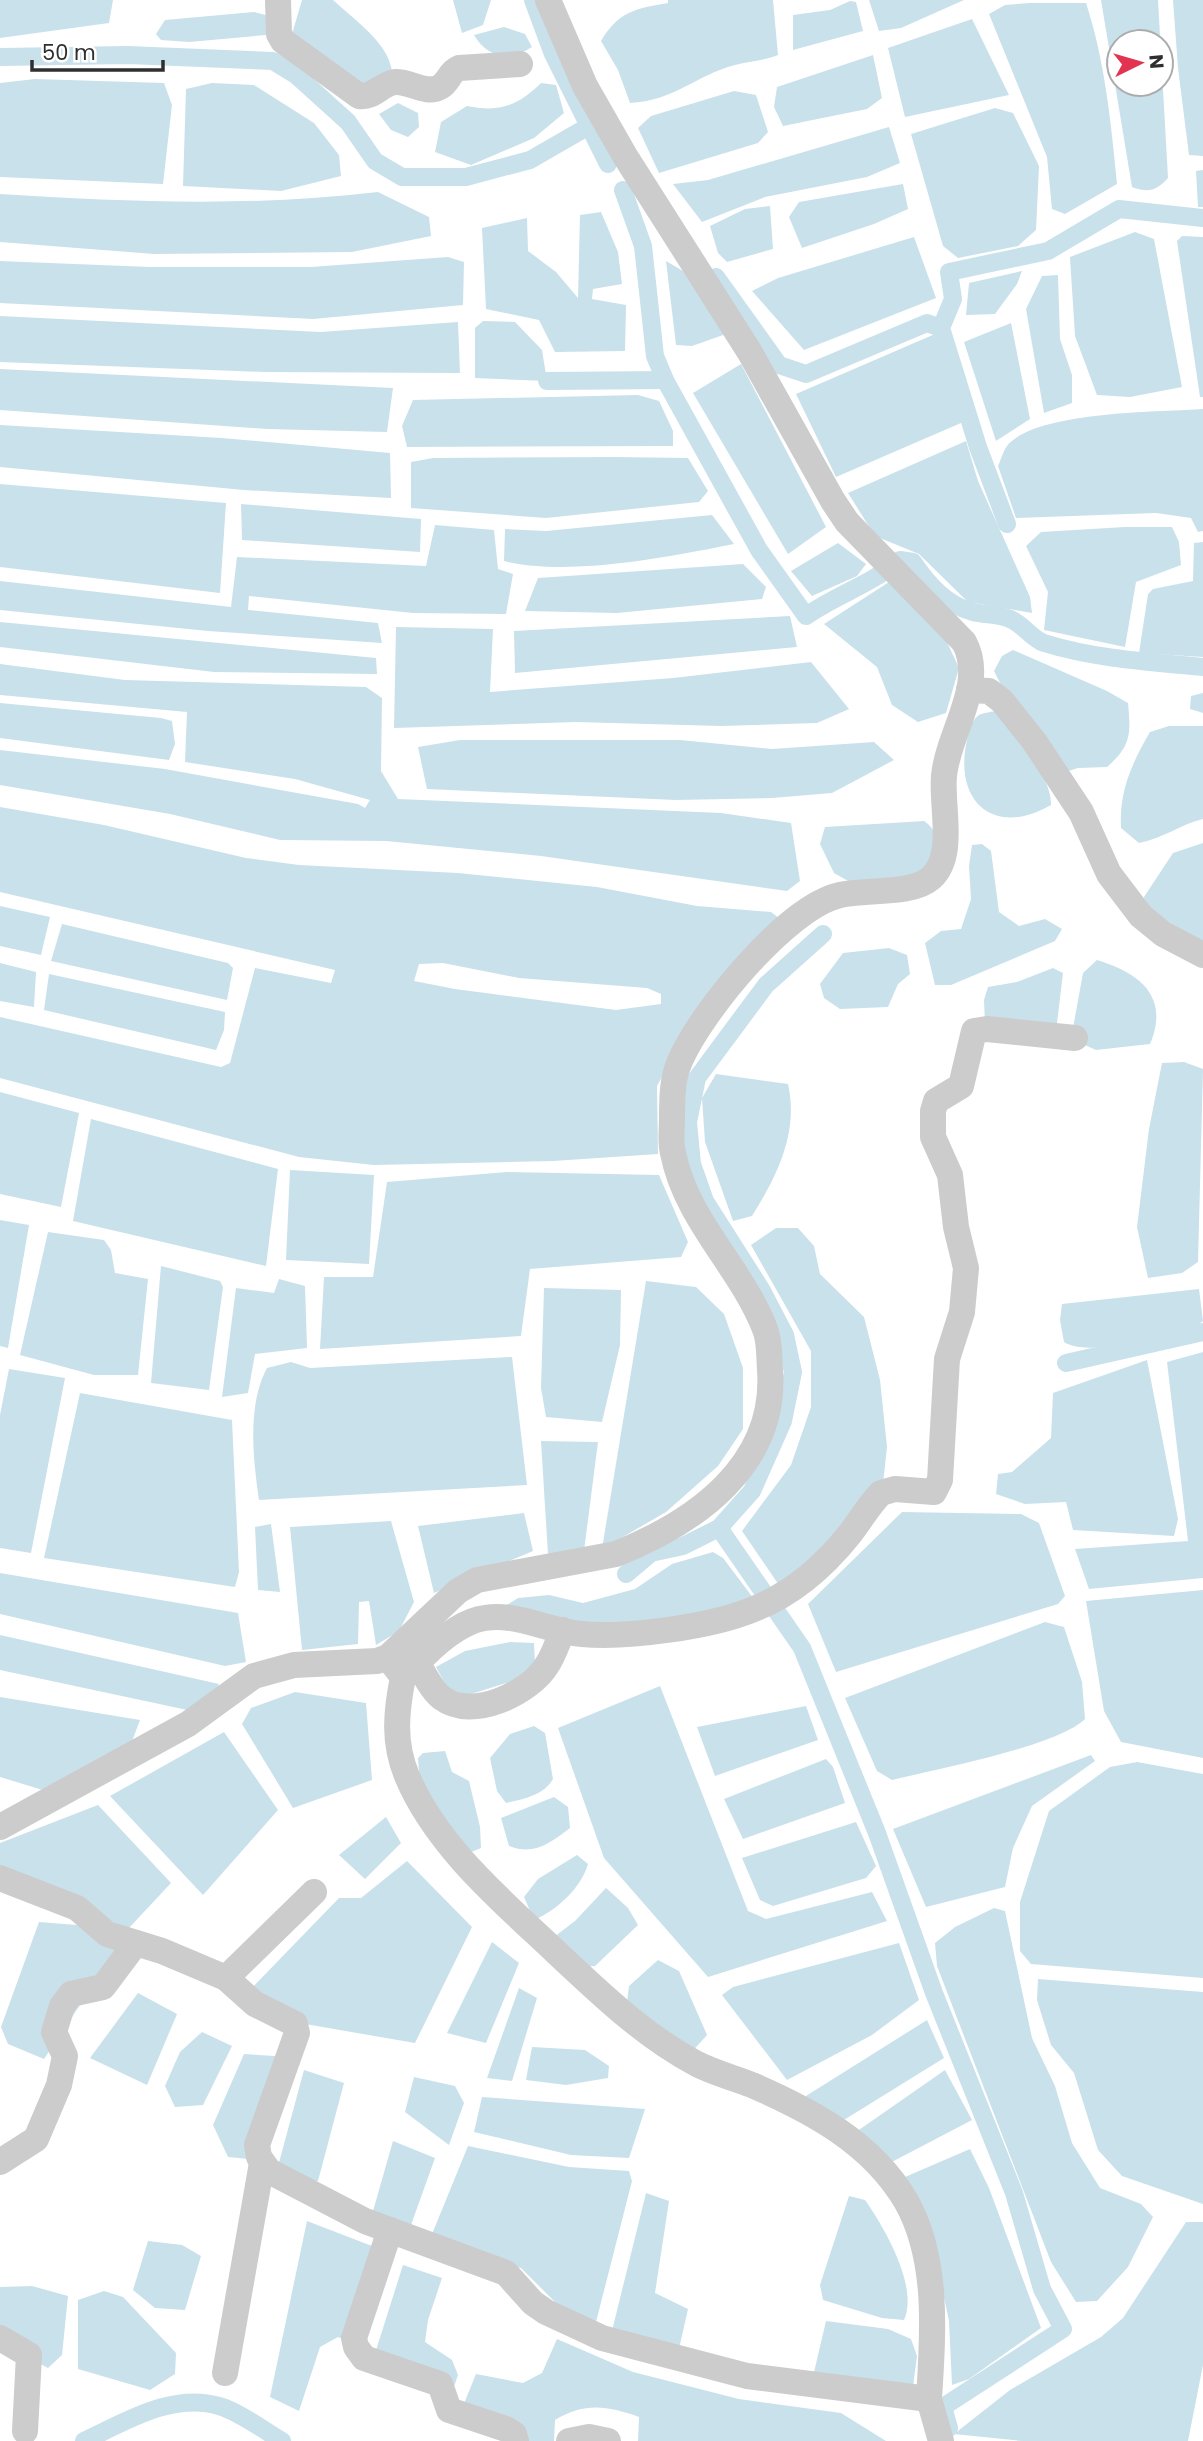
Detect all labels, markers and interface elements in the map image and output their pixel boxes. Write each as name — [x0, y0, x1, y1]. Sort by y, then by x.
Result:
scale bar — [32, 28, 163, 72]
north arrow — [1105, 28, 1175, 98]
text: 50 m — [42, 38, 96, 67]
text: N — [1142, 53, 1171, 70]

